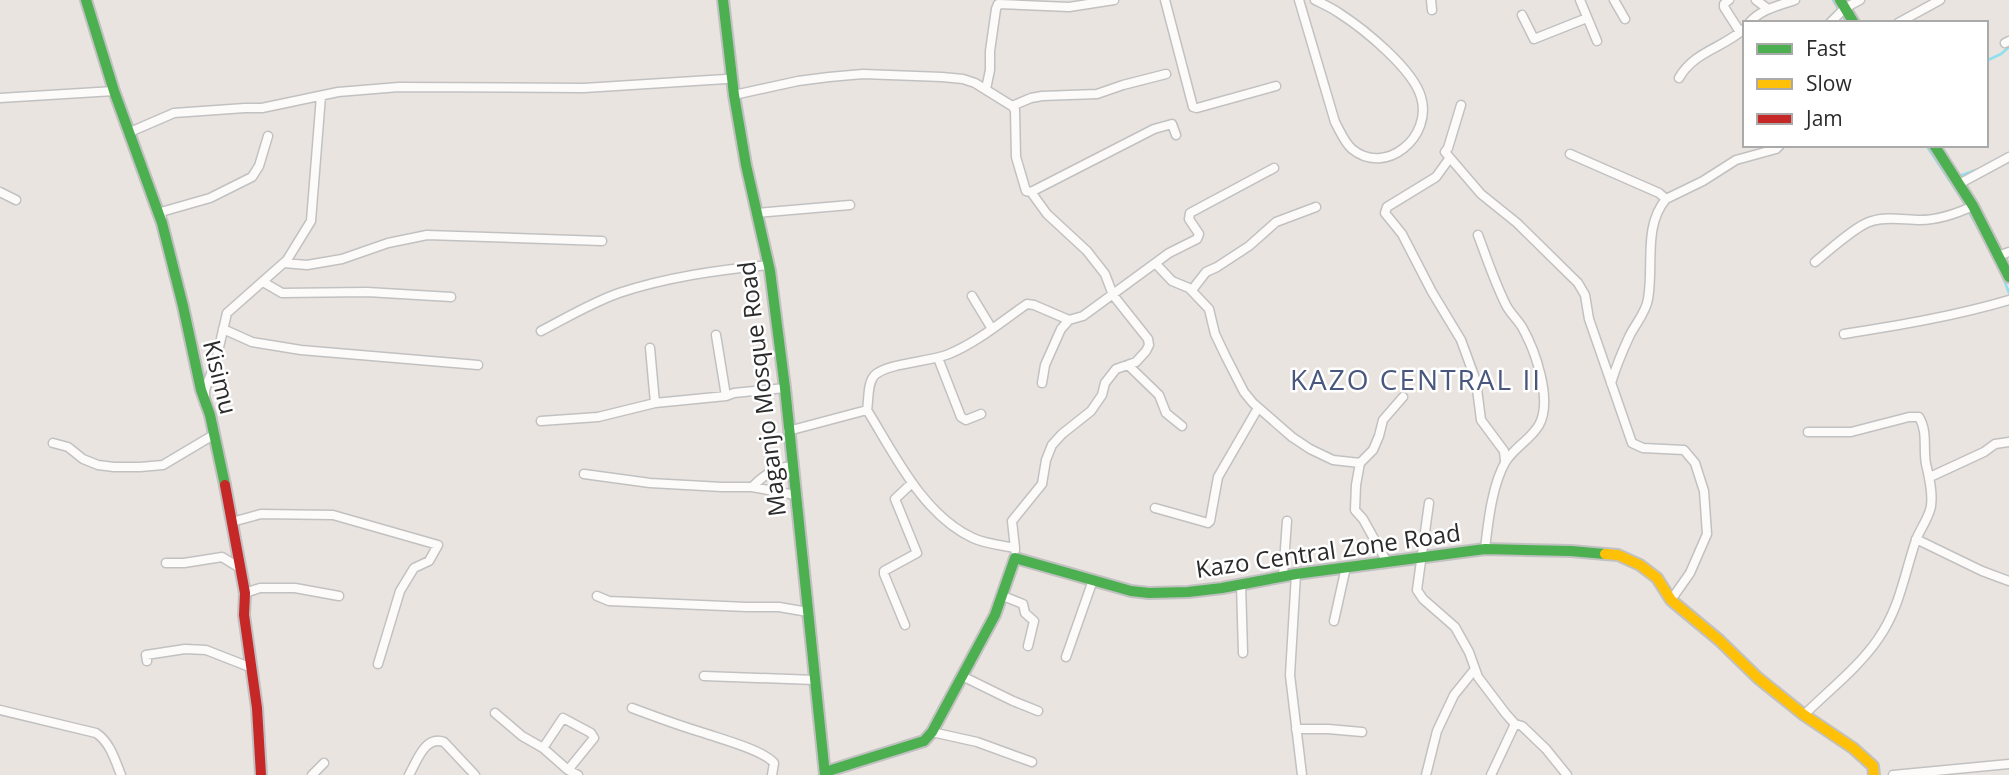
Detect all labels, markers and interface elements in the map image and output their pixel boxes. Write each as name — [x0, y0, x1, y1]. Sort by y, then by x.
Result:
legend — [1743, 21, 1988, 147]
text: Fast — [1806, 34, 1846, 62]
text: Slow — [1806, 69, 1852, 97]
text: Jam — [1804, 104, 1843, 132]
street label: Maganjo Mosque Road — [729, 260, 793, 518]
street label: Kisimu — [196, 337, 246, 417]
district label: KAZO CENTRAL II — [1290, 360, 1542, 398]
street label: Kazo Central Zone Road — [1193, 515, 1463, 585]

